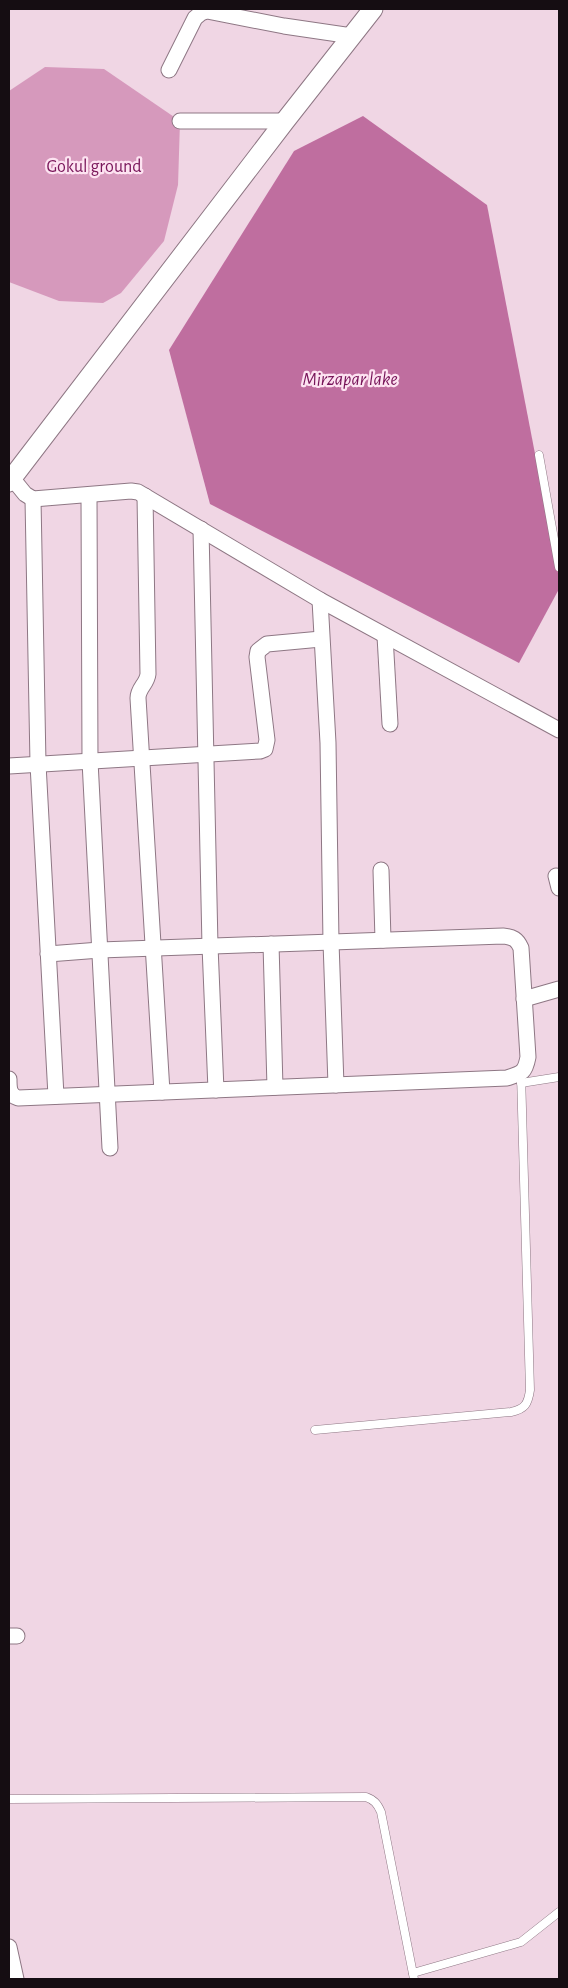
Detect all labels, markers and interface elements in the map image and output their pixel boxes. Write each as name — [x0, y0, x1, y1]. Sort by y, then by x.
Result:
park label: Gokul ground — [46, 158, 142, 176]
water label: Mirzapar lake — [302, 370, 398, 389]

